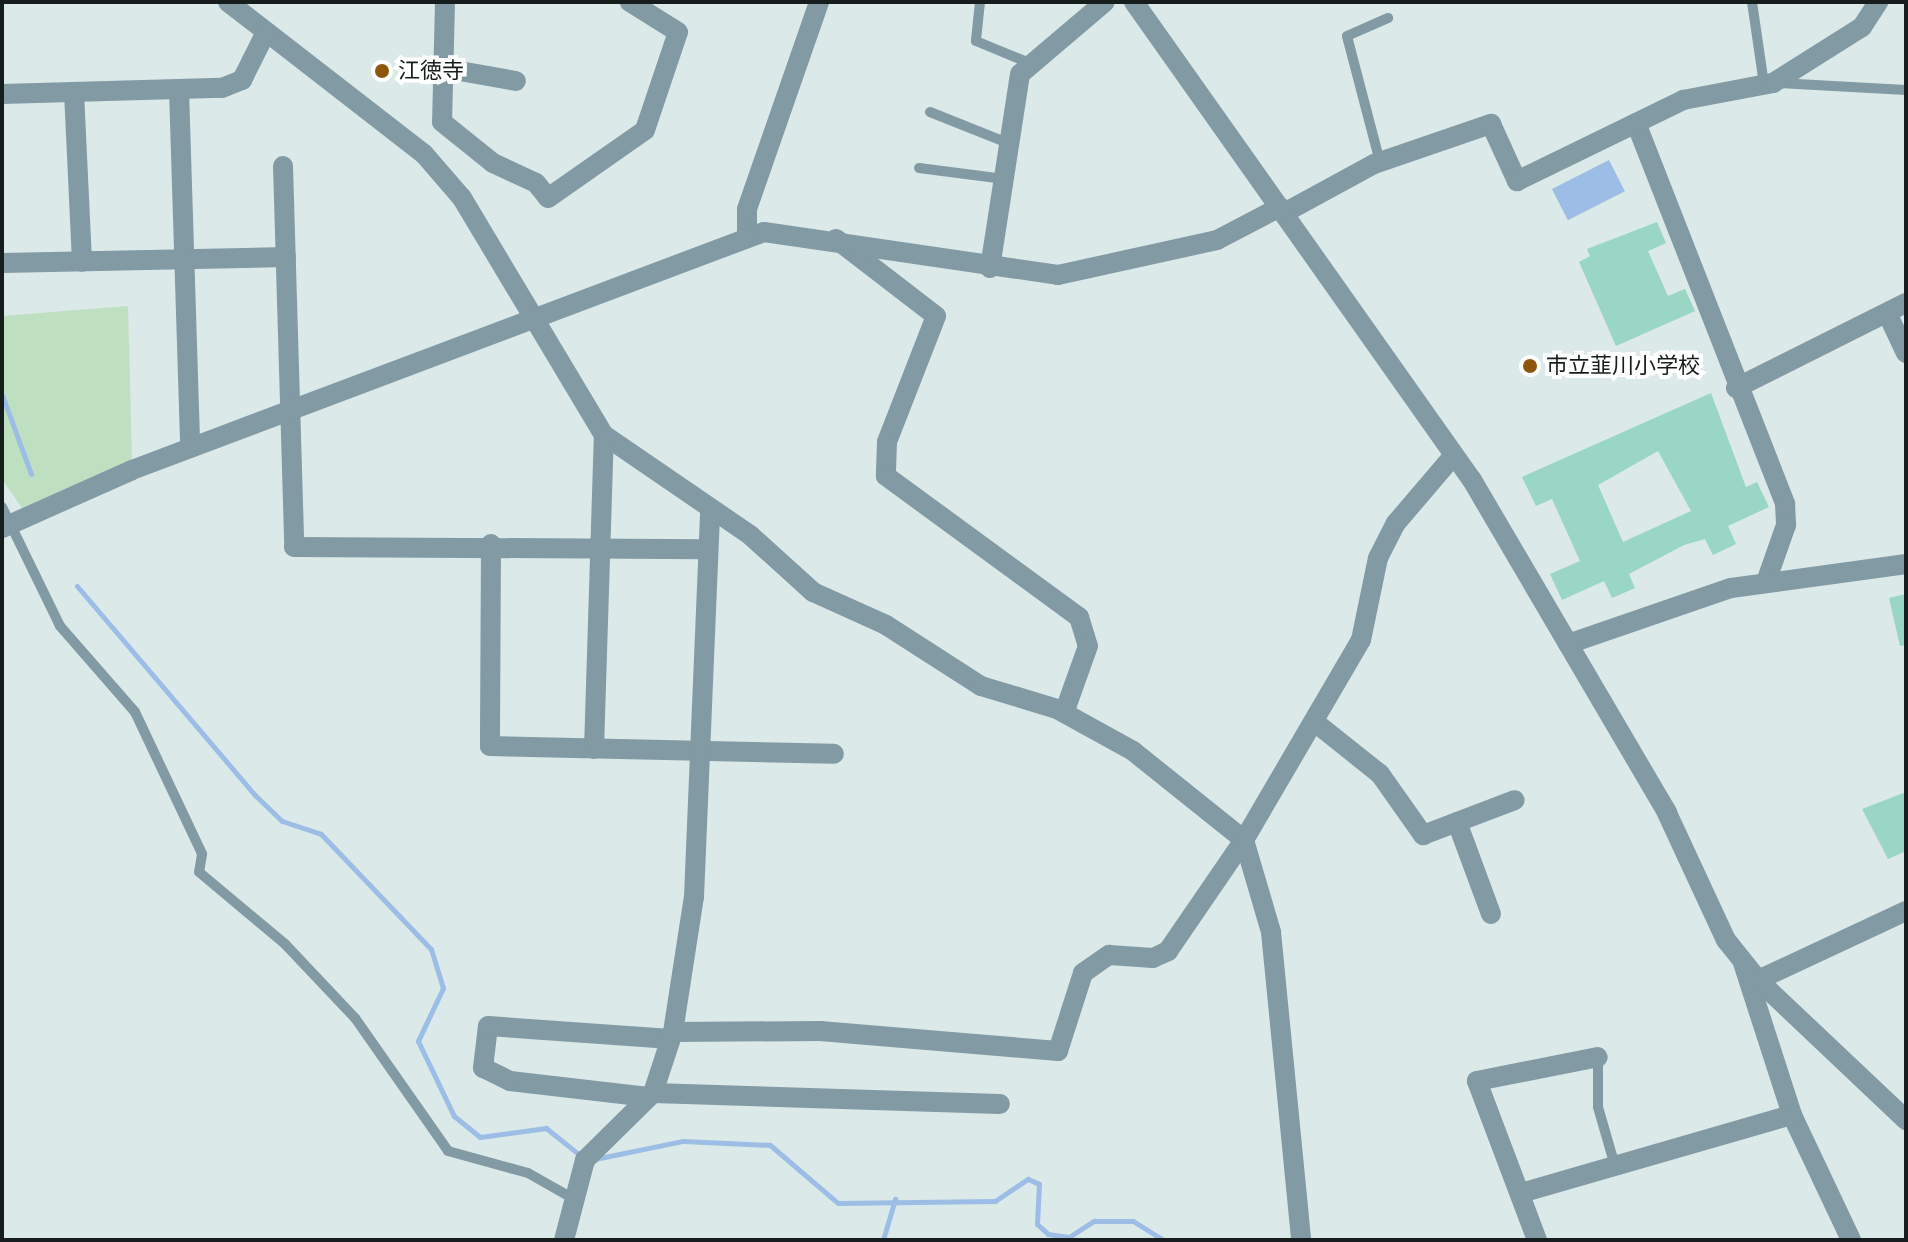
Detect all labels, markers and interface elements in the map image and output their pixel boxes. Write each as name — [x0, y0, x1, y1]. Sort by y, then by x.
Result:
place label: 江徳寺 — [398, 58, 464, 84]
marker: 江徳寺 — [373, 62, 391, 80]
place label: 市立韮川小学校 — [1546, 353, 1700, 379]
marker: 市立韮川小学校 — [1521, 357, 1539, 375]

